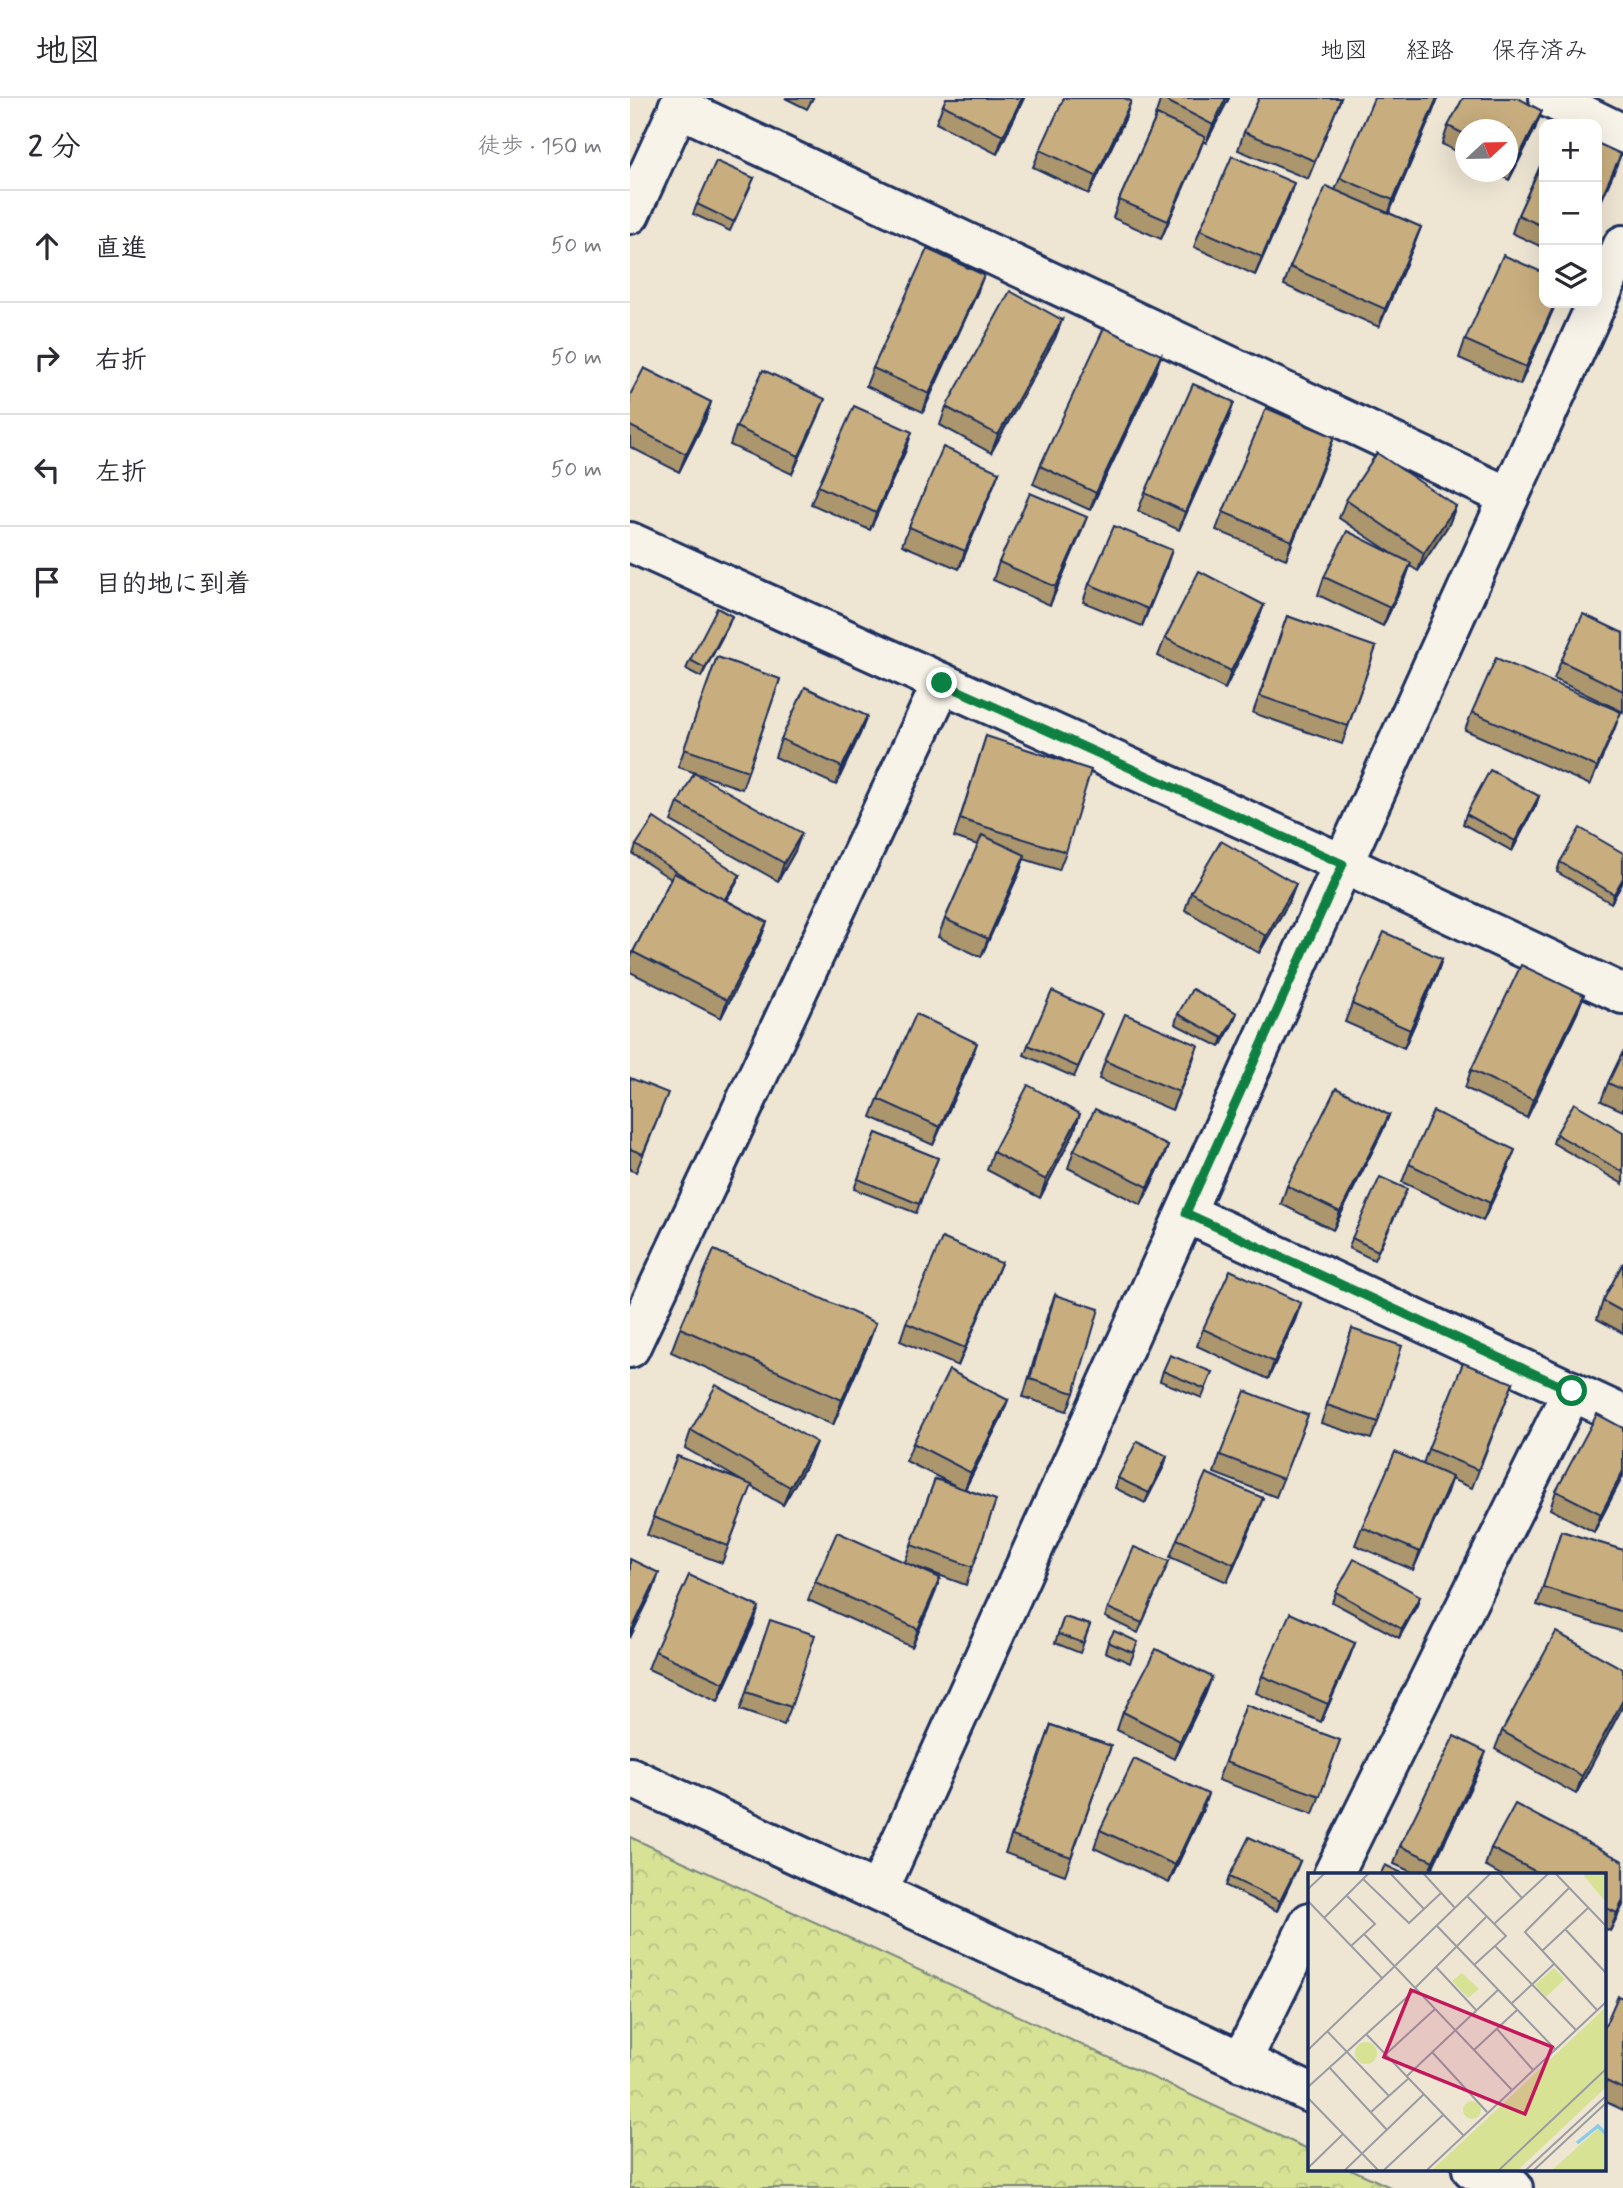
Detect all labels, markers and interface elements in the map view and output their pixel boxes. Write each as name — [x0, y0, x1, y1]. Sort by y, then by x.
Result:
text: 地図 — [35, 30, 101, 74]
text: 地図 — [1320, 36, 1368, 67]
text: 経路 — [1406, 36, 1454, 67]
text: 保存済み — [1492, 36, 1588, 67]
north arrow — [1455, 119, 1518, 182]
map controls — [1539, 119, 1602, 308]
button: + — [1539, 119, 1602, 182]
text: 2 分 — [28, 128, 81, 167]
text: 徒歩 · 150 m — [477, 132, 602, 162]
button: − — [1539, 182, 1602, 245]
icon: ahead — [28, 227, 66, 265]
text: 50 m — [551, 231, 602, 261]
text: 直進 — [95, 232, 147, 266]
button: layers — [1539, 245, 1602, 308]
icon: right — [28, 339, 66, 377]
text: 50 m — [551, 343, 602, 373]
text: 右折 — [95, 344, 147, 378]
icon: left — [28, 451, 66, 489]
text: 50 m — [551, 455, 602, 485]
text: 左折 — [95, 456, 147, 490]
icon: arrive — [28, 563, 66, 601]
text: 目的地に到着 — [95, 568, 251, 602]
route end — [926, 667, 957, 698]
route start — [1556, 1375, 1587, 1406]
inset map — [1308, 1873, 1606, 2170]

